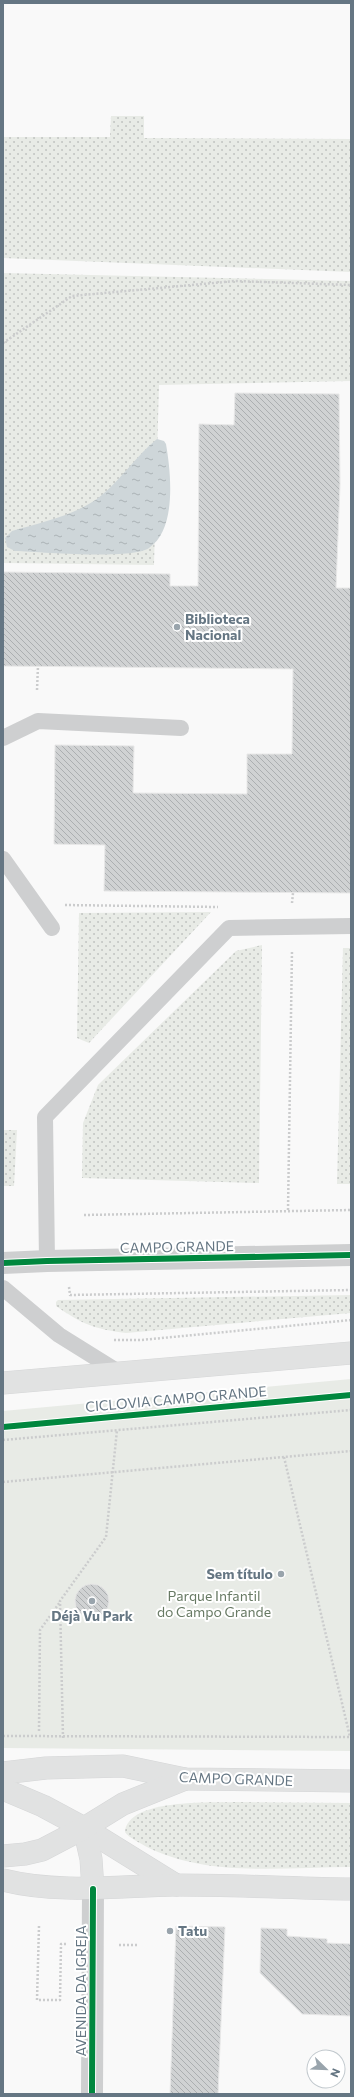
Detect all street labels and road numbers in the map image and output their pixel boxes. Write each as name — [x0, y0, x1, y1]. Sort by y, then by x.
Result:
street label: CAMPO GRANDE — [120, 1237, 234, 1256]
street label: CICLOVIA CAMPO GRANDE — [85, 1382, 267, 1415]
street label: CAMPO GRANDE — [179, 1768, 293, 1789]
street label: AVENIDA DA IGREJA — [72, 1925, 89, 2057]

